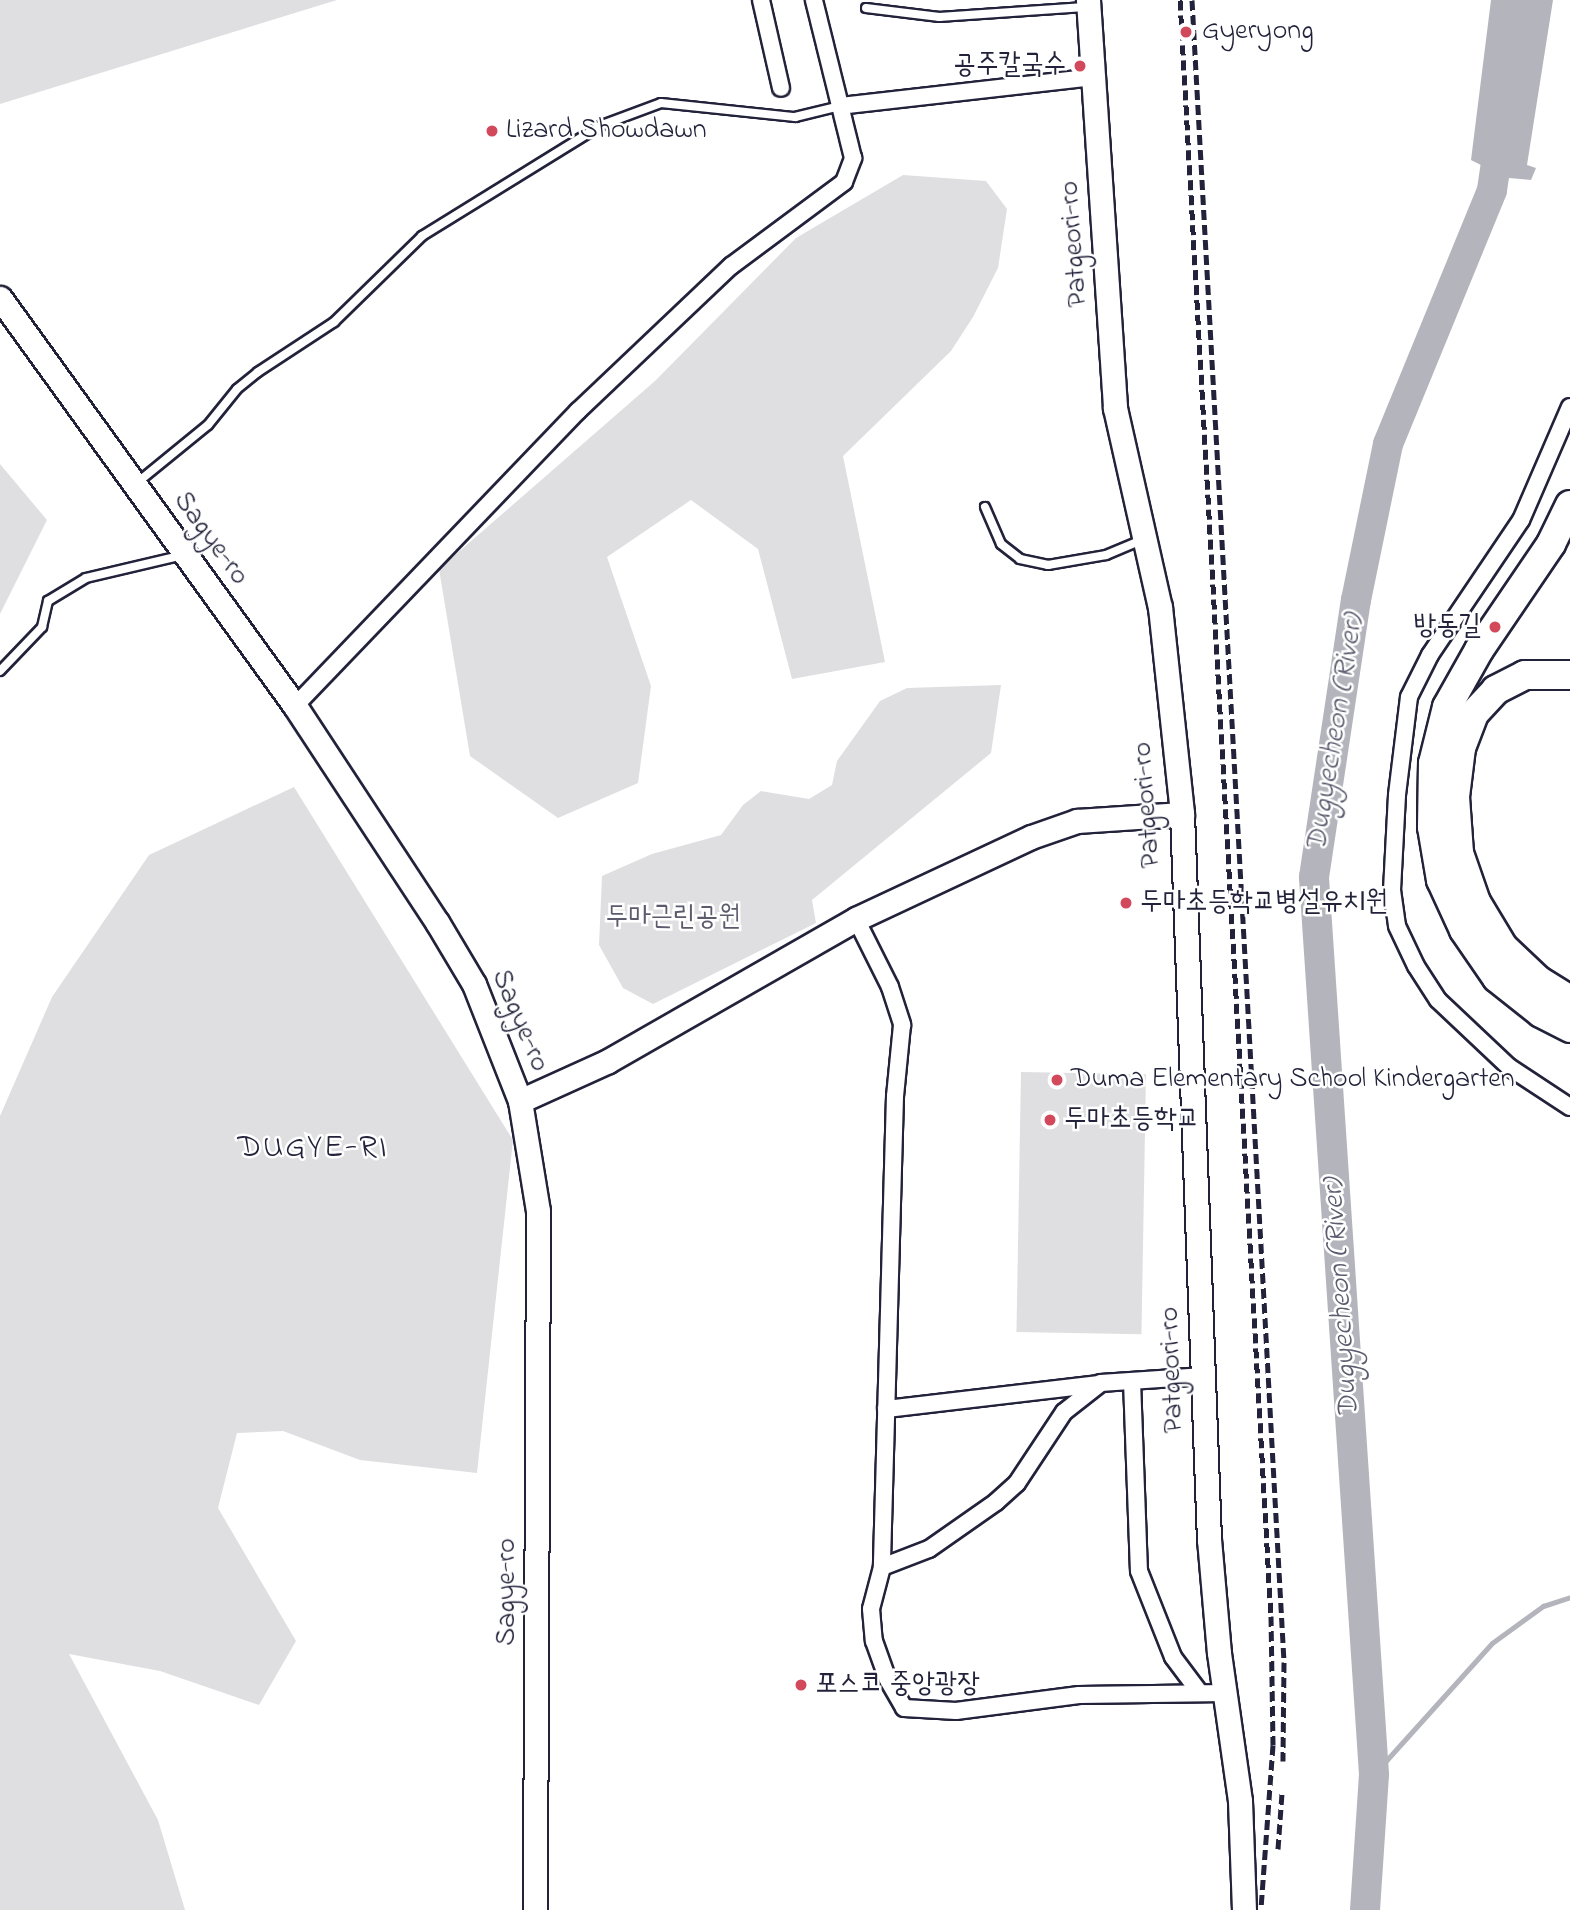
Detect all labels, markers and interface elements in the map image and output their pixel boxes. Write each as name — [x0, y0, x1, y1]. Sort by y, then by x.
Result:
place label: Gyeryong — [1202, 15, 1314, 49]
marker: Gyeryong — [1176, 22, 1196, 42]
place label: 공주칼국수 — [953, 49, 1066, 83]
marker: 공주칼국수 — [1072, 58, 1088, 74]
place label: Lizard Showdawn — [506, 114, 707, 148]
marker: Lizard Showdawn — [484, 123, 500, 139]
street label: Patgeori-ro — [1054, 180, 1096, 308]
street label: Sagye-ro — [165, 486, 255, 592]
place label: 방동길 — [1413, 610, 1481, 644]
water label: Dugyecheon (River) — [1299, 612, 1373, 854]
marker: 방동길 — [1487, 619, 1503, 635]
street label: Patgeori-ro — [1127, 741, 1169, 869]
place label: 두마초등학교병설유치원 — [1140, 886, 1388, 920]
marker: 두마초등학교병설유치원 — [1118, 895, 1134, 911]
park label: 두마근린공원 — [605, 901, 741, 935]
street label: Sagye-ro — [483, 965, 555, 1077]
place label: Duma Elementary School Kindergarten — [1071, 1063, 1515, 1097]
marker: Duma Elementary School Kindergarten — [1049, 1072, 1065, 1088]
place label: 두마초등학교 — [1064, 1103, 1199, 1137]
marker: 두마초등학교 — [1042, 1112, 1058, 1128]
district label: DUGYE-RI — [238, 1130, 388, 1168]
water label: Dugyecheon (River) — [1316, 1177, 1368, 1419]
street label: Patgeori-ro — [1154, 1306, 1192, 1434]
street label: Sagye-ro — [491, 1538, 525, 1646]
place label: 포스코 중앙광장 — [815, 1668, 980, 1702]
marker: 포스코 중앙광장 — [793, 1677, 809, 1693]

